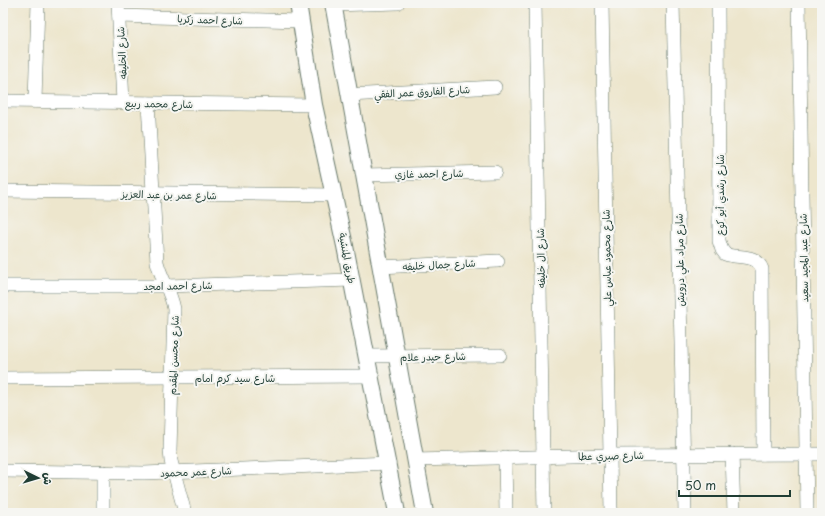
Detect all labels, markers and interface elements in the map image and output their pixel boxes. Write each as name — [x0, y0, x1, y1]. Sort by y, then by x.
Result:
street label: شارع احمد زكريا — [177, 10, 243, 29]
street label: شارع الخليفه — [112, 26, 131, 80]
street label: شارع الفاروق عمر الفقي — [374, 81, 471, 104]
street label: شارع محمد ربيع — [125, 95, 193, 112]
street label: شارع رشدي أبو كوع — [712, 154, 729, 236]
street label: شارع احمد غازي — [395, 165, 464, 183]
street label: شارع عمر بن عبد العزيز — [120, 186, 217, 203]
street label: شارع محمود عباس علي — [598, 209, 617, 307]
street label: شارع مراد علي درويش — [671, 213, 690, 307]
street label: شارع عبد المجيد سعيد — [795, 213, 812, 302]
street label: شارع ال خليفه — [532, 228, 549, 288]
street label: طريق المنشية — [336, 231, 360, 285]
street label: شارع جمال خليفه — [402, 255, 476, 274]
street label: شارع احمد امجد — [143, 277, 213, 294]
street label: شارع محسن المقدم — [164, 314, 183, 395]
street label: شارع حيدر علام — [400, 348, 466, 365]
street label: شارع سيد كرم امام — [195, 370, 276, 387]
street label: شارع صبري عطا — [578, 447, 644, 465]
north arrow — [18, 458, 58, 498]
street label: شارع عمر محمود — [160, 462, 232, 481]
text: ش — [39, 472, 57, 486]
scale bar — [679, 472, 790, 498]
text: 50 m — [685, 476, 716, 494]

